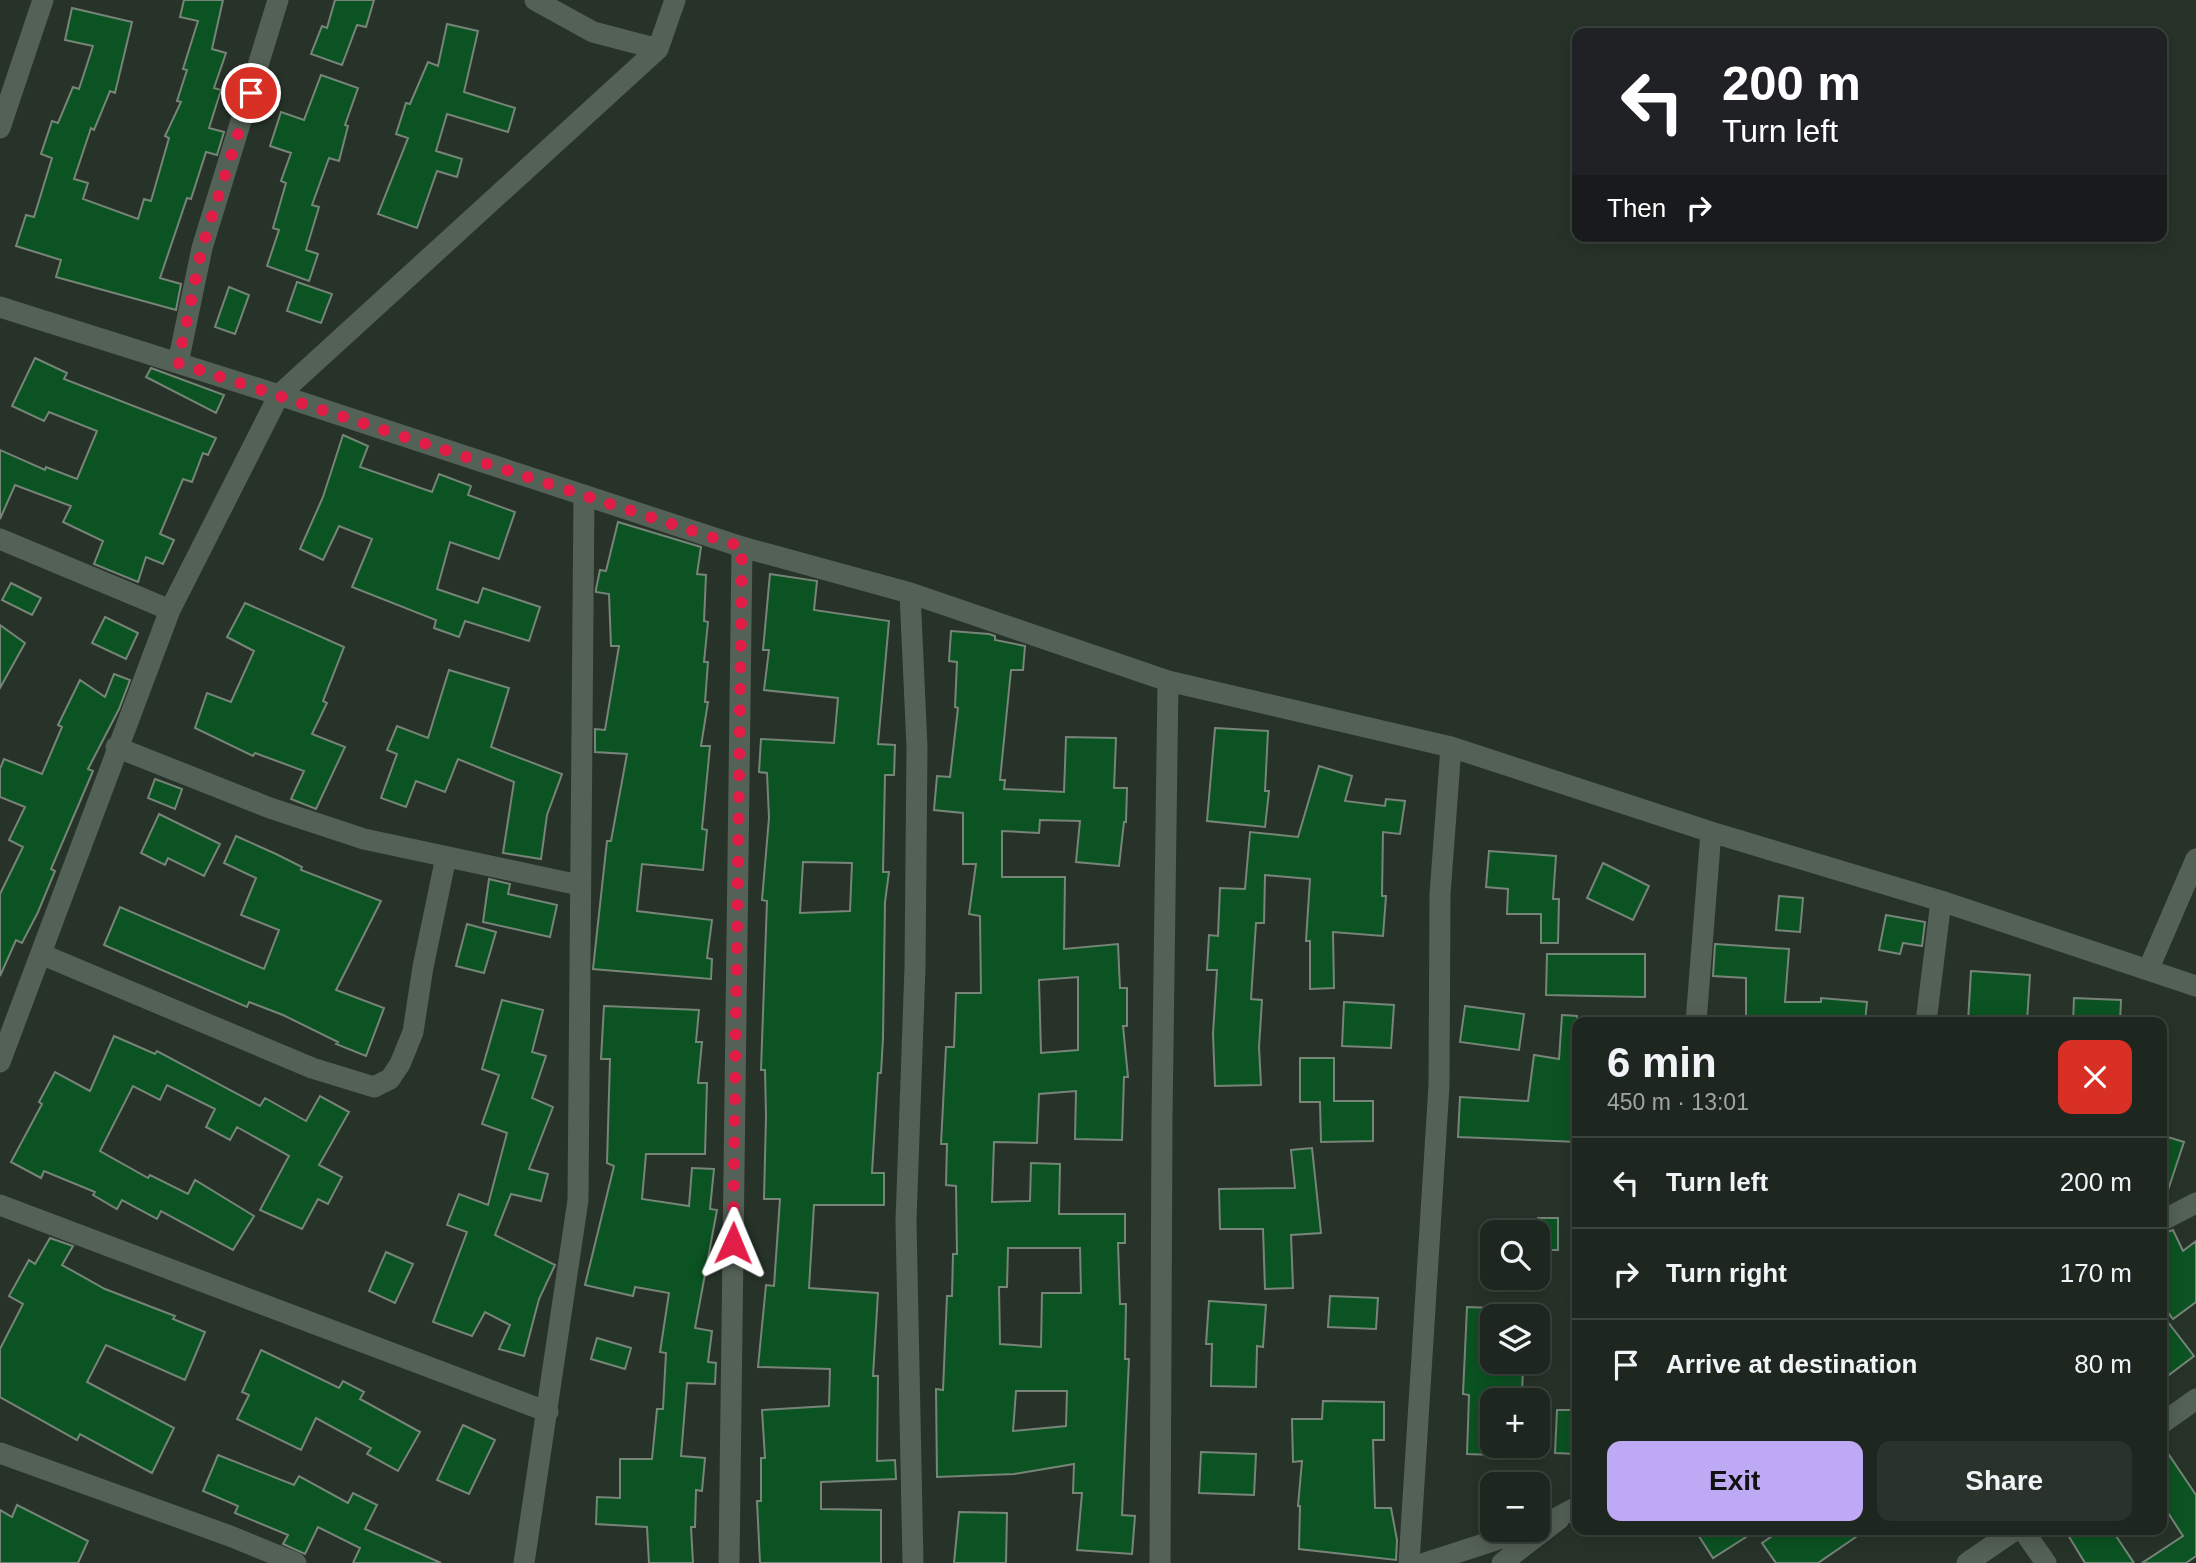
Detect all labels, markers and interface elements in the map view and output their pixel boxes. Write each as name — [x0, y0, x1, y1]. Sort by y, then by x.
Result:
icon: left — [1607, 56, 1698, 147]
text: 200 m — [1722, 56, 1861, 110]
pin — [221, 63, 281, 123]
icon: arrive — [232, 74, 270, 112]
text: Turn left — [1722, 113, 1838, 149]
icon: right — [1680, 189, 1718, 227]
text: Then — [1607, 193, 1666, 223]
text: 6 min — [1607, 1039, 1717, 1086]
button: close — [2058, 1040, 2132, 1114]
text: 450 m · 13:01 — [1607, 1089, 1749, 1115]
icon: left — [1607, 1164, 1645, 1202]
text: Turn left — [1666, 1167, 1768, 1197]
text: 200 m — [2060, 1167, 2132, 1197]
position arrow — [696, 1206, 770, 1280]
map controls — [1480, 1220, 1550, 1542]
button: search — [1480, 1220, 1550, 1290]
icon: right — [1607, 1255, 1645, 1293]
text: Turn right — [1666, 1258, 1787, 1288]
text: 170 m — [2060, 1258, 2132, 1288]
button: layers — [1480, 1304, 1550, 1374]
icon: arrive — [1607, 1346, 1645, 1384]
text: Arrive at destination — [1666, 1349, 1917, 1379]
text: 80 m — [2074, 1349, 2132, 1379]
button: + — [1480, 1388, 1550, 1458]
button: Exit — [1607, 1441, 1863, 1521]
button: Share — [1877, 1441, 2132, 1521]
button: − — [1480, 1472, 1550, 1542]

